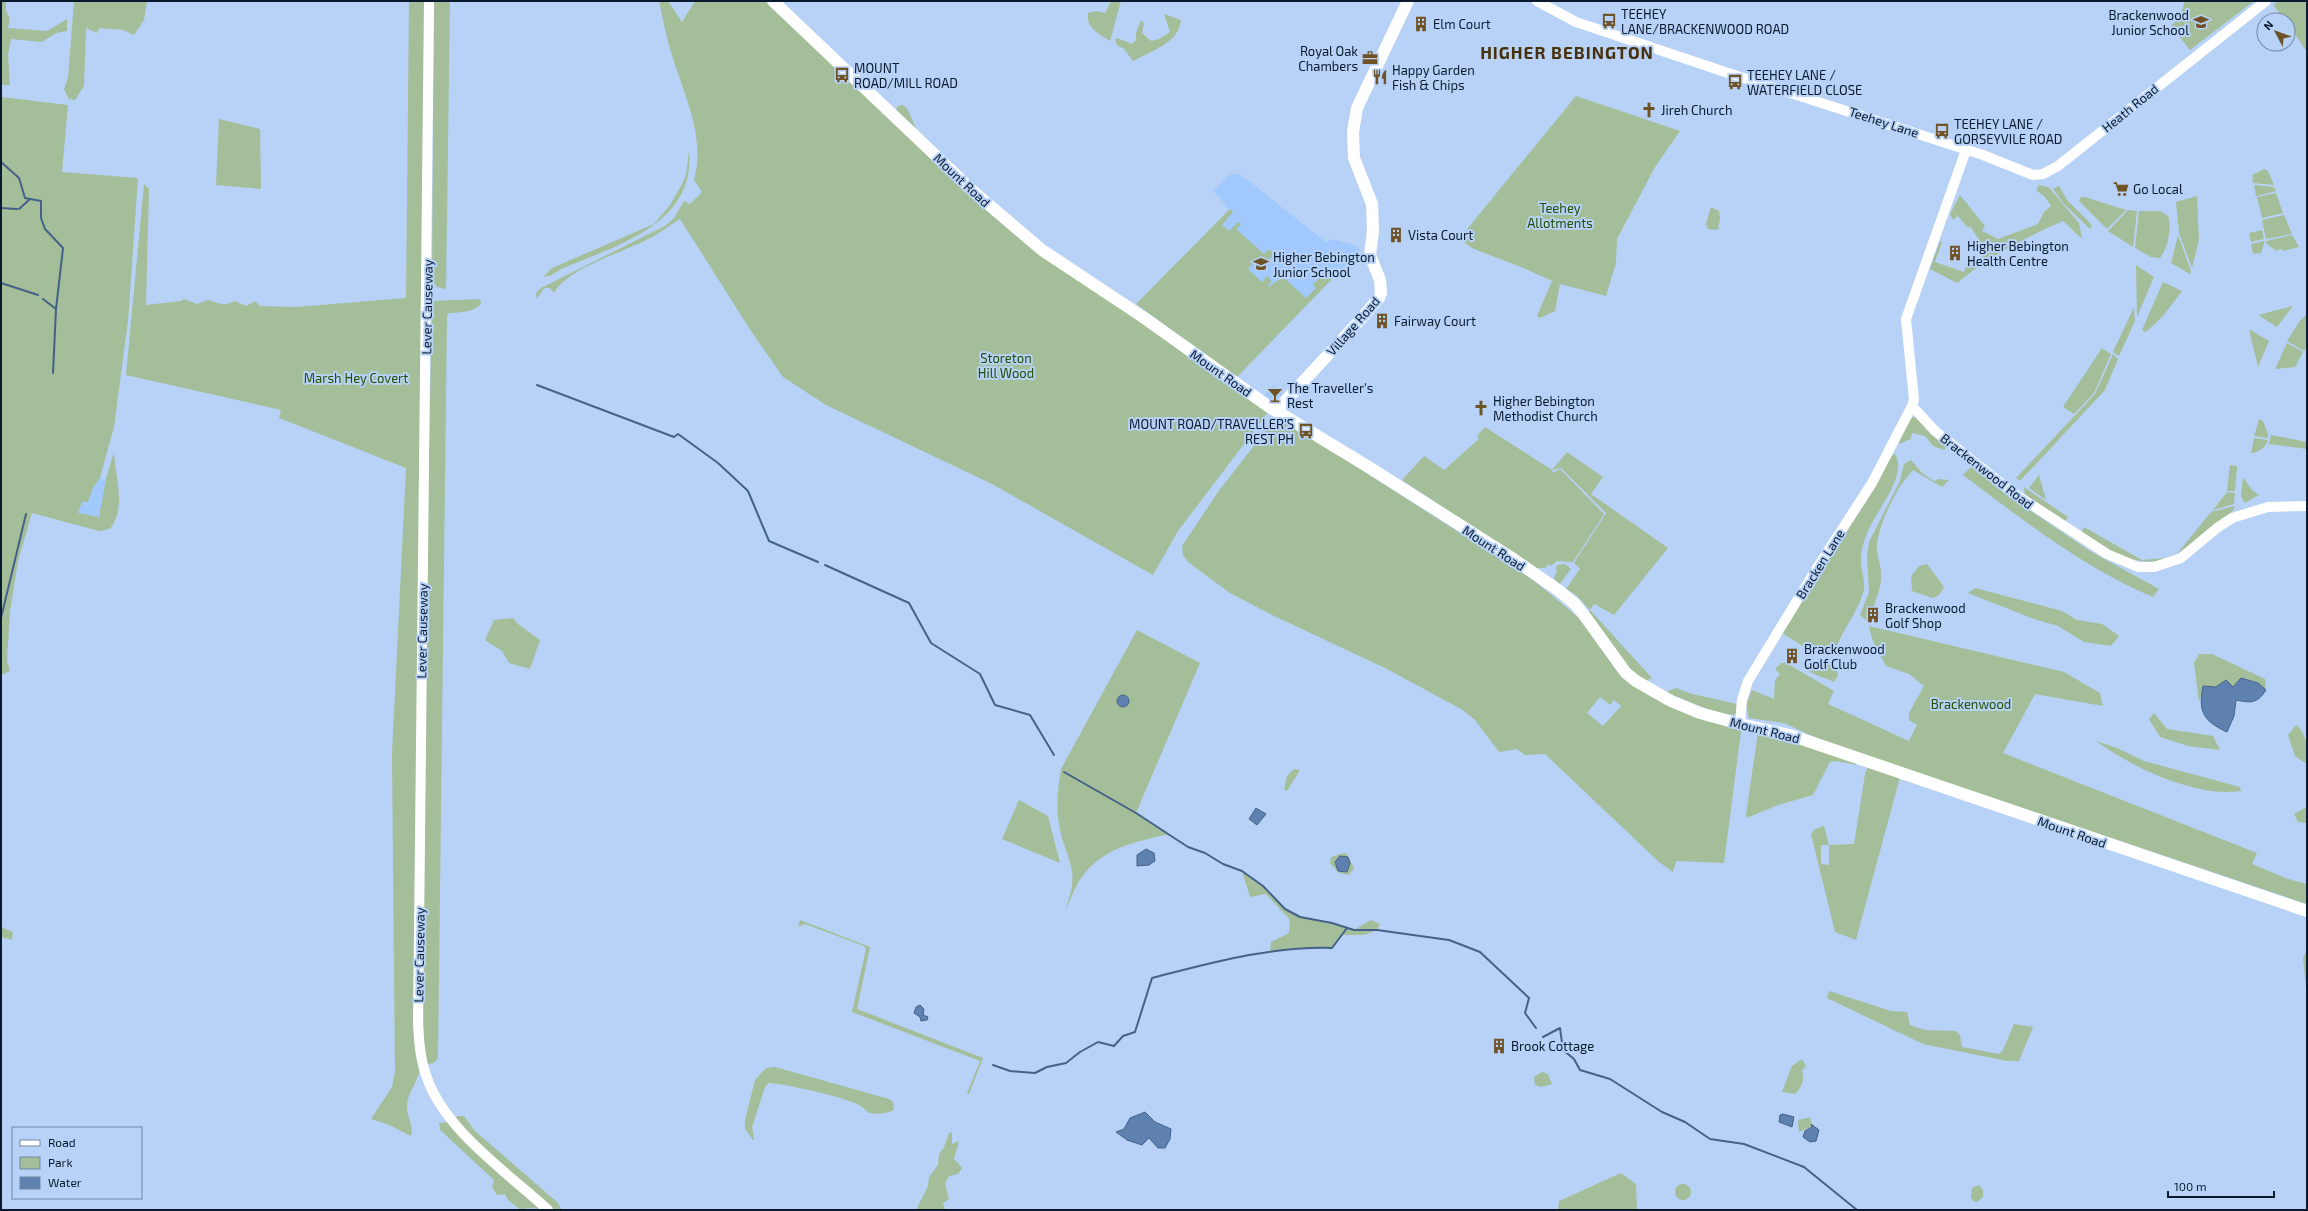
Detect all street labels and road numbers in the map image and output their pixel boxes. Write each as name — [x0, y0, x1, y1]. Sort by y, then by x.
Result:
street label: Heath Road — [2098, 80, 2162, 136]
street label: Teehey Lane — [1847, 103, 1921, 141]
street label: Mount Road — [930, 150, 994, 210]
street label: Lever Causeway — [418, 259, 436, 355]
street label: Village Road — [1323, 293, 1383, 359]
street label: Mount Road — [1187, 346, 1255, 400]
street label: Brackenwood Road — [1937, 430, 2037, 512]
street label: Mount Road — [1460, 522, 1528, 574]
street label: Bracken Lane — [1792, 526, 1848, 602]
street label: Lever Causeway — [413, 583, 431, 679]
street label: Mount Road — [1728, 714, 1802, 746]
street label: Mount Road — [2036, 813, 2108, 851]
street label: Lever Causeway — [410, 907, 428, 1003]

